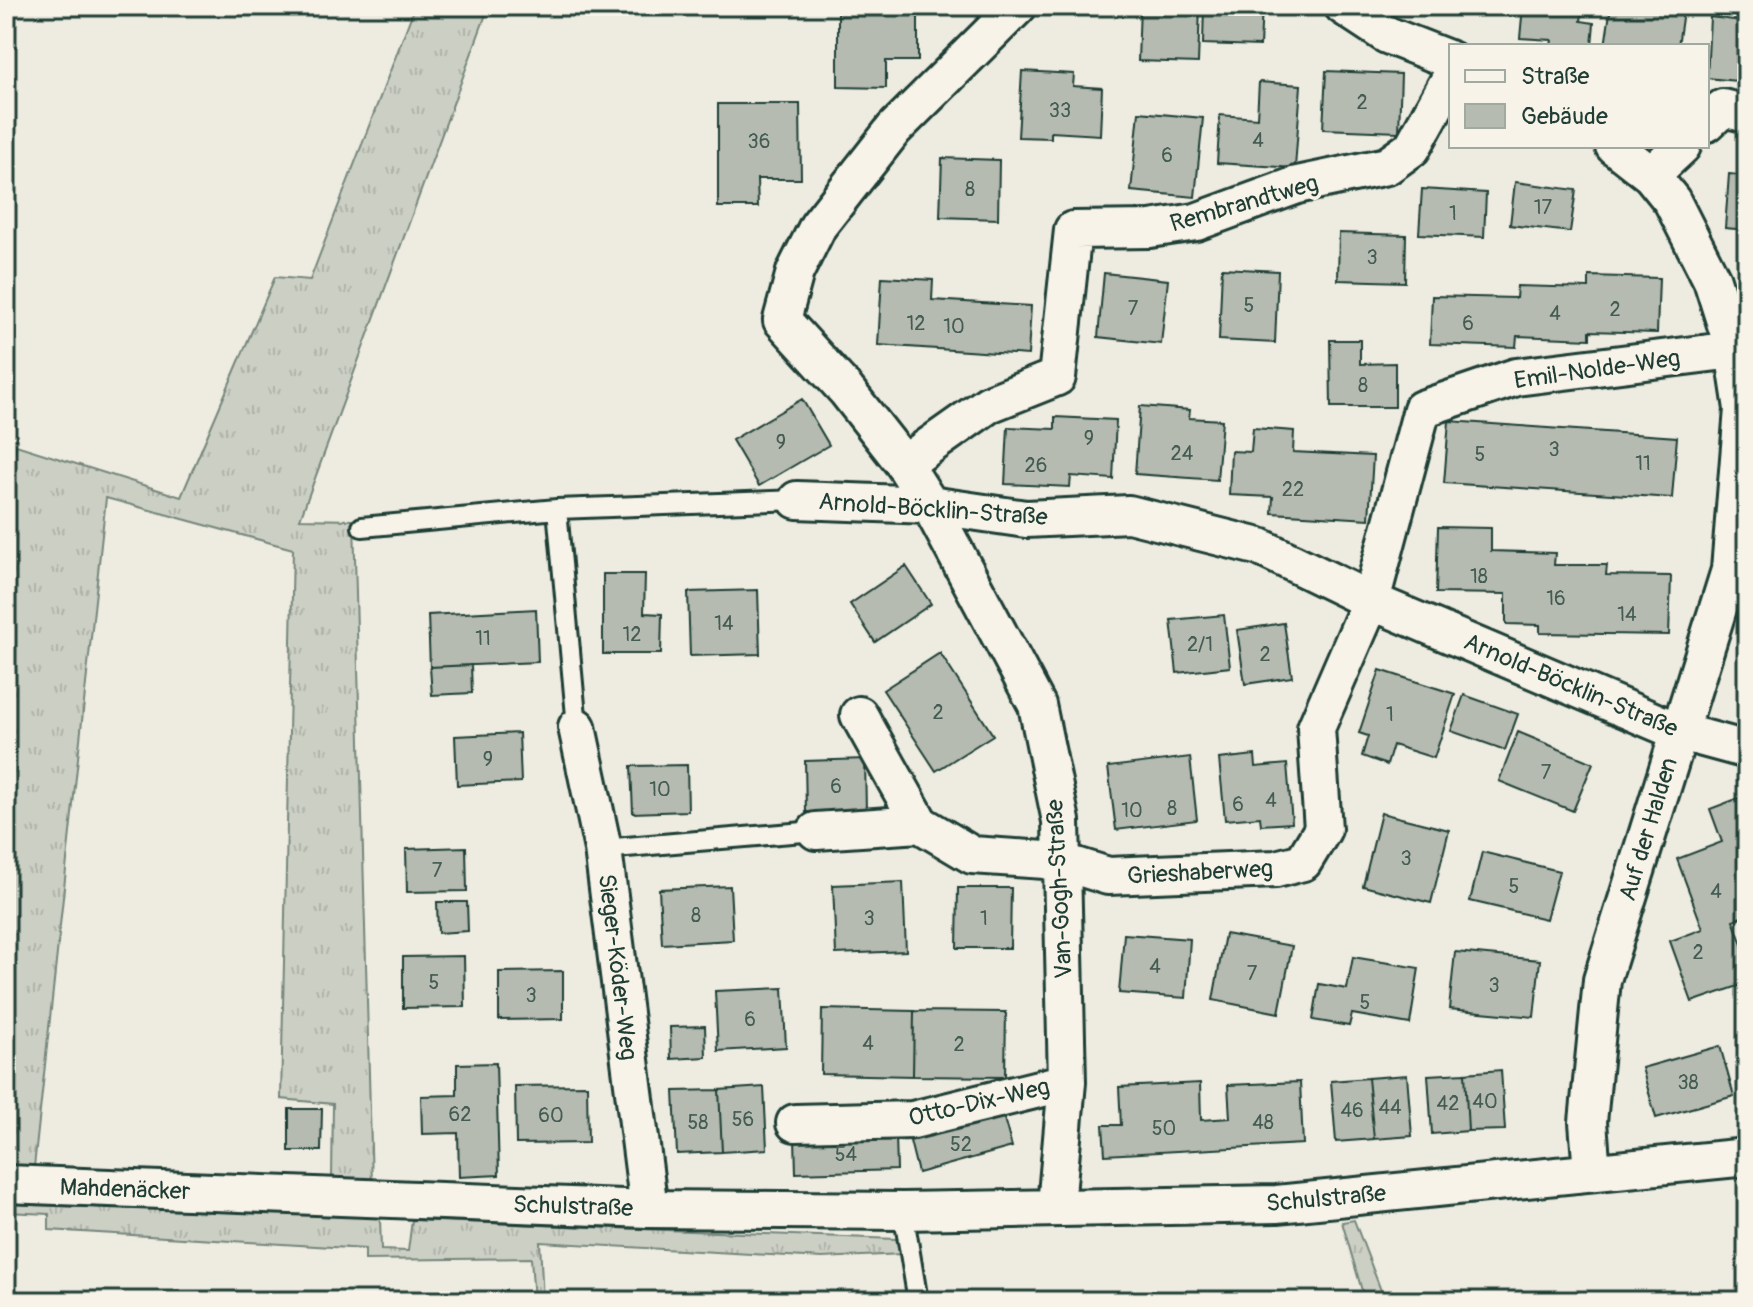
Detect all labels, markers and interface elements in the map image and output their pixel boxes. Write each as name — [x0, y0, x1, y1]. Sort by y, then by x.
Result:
legend — [1449, 44, 1709, 148]
text: Straße — [1521, 62, 1589, 91]
house number: 2 — [1356, 90, 1368, 115]
house number: 33 — [1049, 98, 1071, 123]
text: Gebäude — [1521, 102, 1608, 131]
house number: 4 — [1252, 128, 1264, 153]
house number: 36 — [748, 129, 770, 154]
house number: 6 — [1161, 143, 1173, 168]
street label: Rembrandtweg — [1167, 168, 1322, 238]
house number: 8 — [965, 177, 975, 202]
house number: 17 — [1534, 195, 1553, 220]
house number: 1 — [1449, 201, 1457, 226]
house number: 3 — [1366, 245, 1378, 270]
house number: 5 — [1244, 293, 1254, 318]
house number: 7 — [1128, 296, 1139, 321]
house number: 2 — [1609, 297, 1621, 322]
house number: 4 — [1549, 301, 1561, 326]
house number: 12 — [907, 311, 926, 336]
house number: 6 — [1462, 311, 1474, 336]
house number: 10 — [943, 314, 965, 339]
street label: Emil-Nolde-Weg — [1512, 343, 1682, 395]
house number: 8 — [1358, 373, 1368, 398]
house number: 9 — [1084, 426, 1094, 451]
house number: 9 — [776, 430, 786, 455]
house number: 3 — [1548, 437, 1560, 462]
house number: 24 — [1171, 441, 1194, 466]
house number: 5 — [1475, 442, 1485, 467]
house number: 11 — [1635, 451, 1651, 476]
house number: 26 — [1025, 453, 1047, 478]
house number: 22 — [1282, 477, 1304, 502]
street label: Arnold-Böcklin-Straße — [817, 487, 1049, 532]
house number: 18 — [1470, 564, 1488, 589]
house number: 16 — [1546, 586, 1566, 611]
house number: 14 — [1617, 602, 1637, 627]
house number: 14 — [714, 611, 734, 636]
house number: 12 — [623, 622, 642, 647]
house number: 11 — [475, 626, 491, 651]
street label: Arnold-Böcklin-Straße — [1459, 627, 1682, 744]
house number: 2/1 — [1187, 632, 1213, 657]
house number: 2 — [1259, 642, 1271, 667]
house number: 2 — [932, 700, 944, 725]
house number: 1 — [1386, 702, 1394, 727]
house number: 9 — [483, 747, 493, 772]
street label: Auf der Halden — [1613, 754, 1684, 904]
house number: 7 — [1541, 760, 1552, 785]
house number: 6 — [830, 774, 842, 799]
house number: 10 — [649, 777, 671, 802]
house number: 4 — [1265, 788, 1277, 813]
house number: 6 — [1232, 792, 1244, 817]
house number: 8 — [1167, 796, 1177, 821]
street label: Van-Gogh-Straße — [1040, 798, 1079, 979]
house number: 10 — [1121, 798, 1143, 823]
house number: 3 — [1400, 846, 1412, 871]
street label: Grieshaberweg — [1126, 854, 1274, 891]
house number: 7 — [432, 858, 443, 883]
street label: Sieger-Köder-Weg — [592, 872, 643, 1062]
house number: 5 — [1509, 874, 1519, 899]
house number: 4 — [1710, 879, 1722, 904]
house number: 8 — [691, 903, 701, 928]
house number: 3 — [863, 906, 875, 931]
house number: 1 — [980, 906, 988, 931]
house number: 2 — [1692, 940, 1704, 965]
house number: 4 — [1149, 954, 1161, 979]
house number: 7 — [1247, 961, 1258, 986]
house number: 5 — [429, 970, 439, 995]
house number: 3 — [1488, 973, 1500, 998]
house number: 3 — [525, 983, 537, 1008]
house number: 5 — [1360, 990, 1370, 1015]
house number: 6 — [744, 1007, 756, 1032]
house number: 4 — [862, 1031, 874, 1056]
house number: 2 — [953, 1032, 965, 1057]
house number: 38 — [1677, 1070, 1699, 1095]
street label: Otto-Dix-Weg — [906, 1072, 1052, 1133]
house number: 40 — [1472, 1089, 1498, 1114]
house number: 42 — [1437, 1091, 1459, 1116]
house number: 44 — [1378, 1095, 1402, 1120]
house number: 46 — [1340, 1098, 1364, 1123]
house number: 62 — [449, 1102, 471, 1127]
house number: 60 — [538, 1103, 564, 1128]
house number: 56 — [732, 1107, 754, 1132]
house number: 58 — [688, 1110, 708, 1135]
house number: 48 — [1252, 1110, 1274, 1135]
house number: 50 — [1152, 1116, 1176, 1141]
house number: 52 — [950, 1132, 972, 1157]
house number: 54 — [835, 1142, 858, 1167]
street label: Mahdenäcker — [59, 1173, 191, 1206]
street label: Schulstraße — [1265, 1179, 1387, 1218]
street label: Schulstraße — [512, 1190, 634, 1223]

